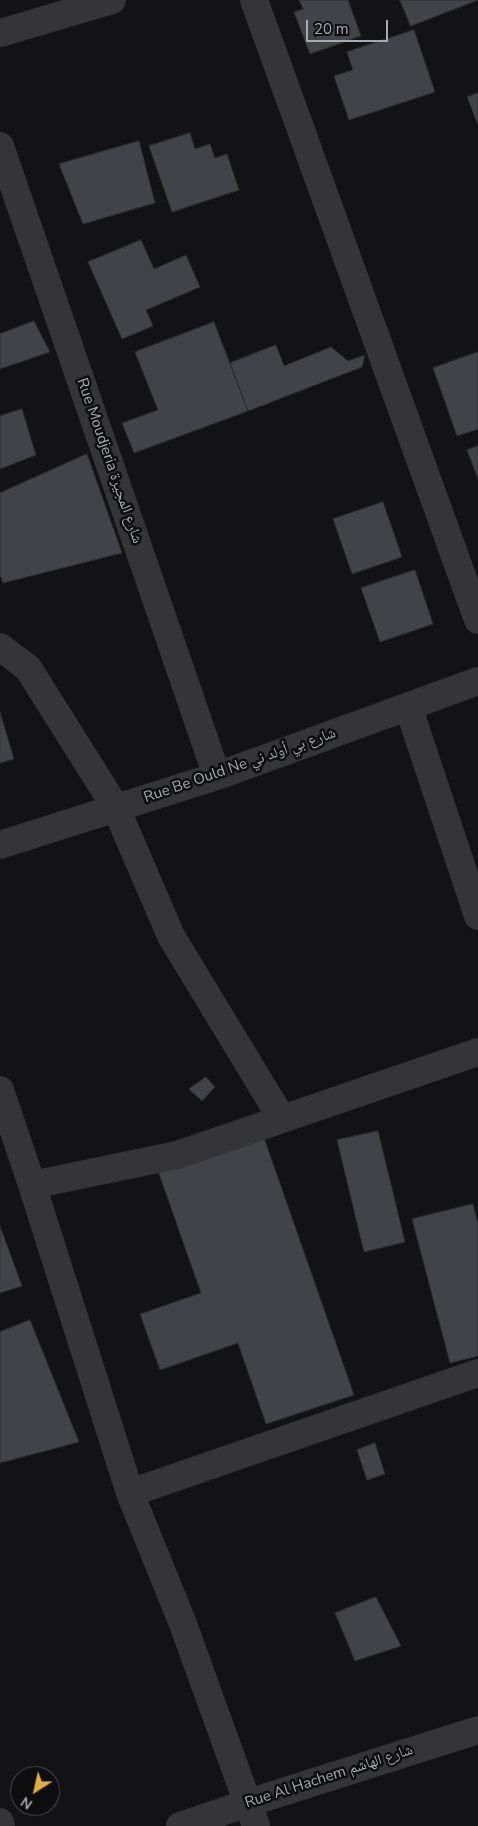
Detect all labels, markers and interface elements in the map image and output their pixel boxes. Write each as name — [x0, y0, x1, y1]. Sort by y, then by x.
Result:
scale bar — [308, 10, 390, 42]
text: 20 m — [314, 19, 349, 39]
street label: Rue Moudjeria شارع المجيرة — [72, 376, 146, 546]
street label: Rue Be Ould Ne شارع بي أولد ني — [142, 725, 338, 807]
street label: Rue Al Hachem شارع الهاشم — [243, 1741, 415, 1813]
north arrow — [10, 1766, 60, 1816]
text: N — [17, 1792, 36, 1814]

